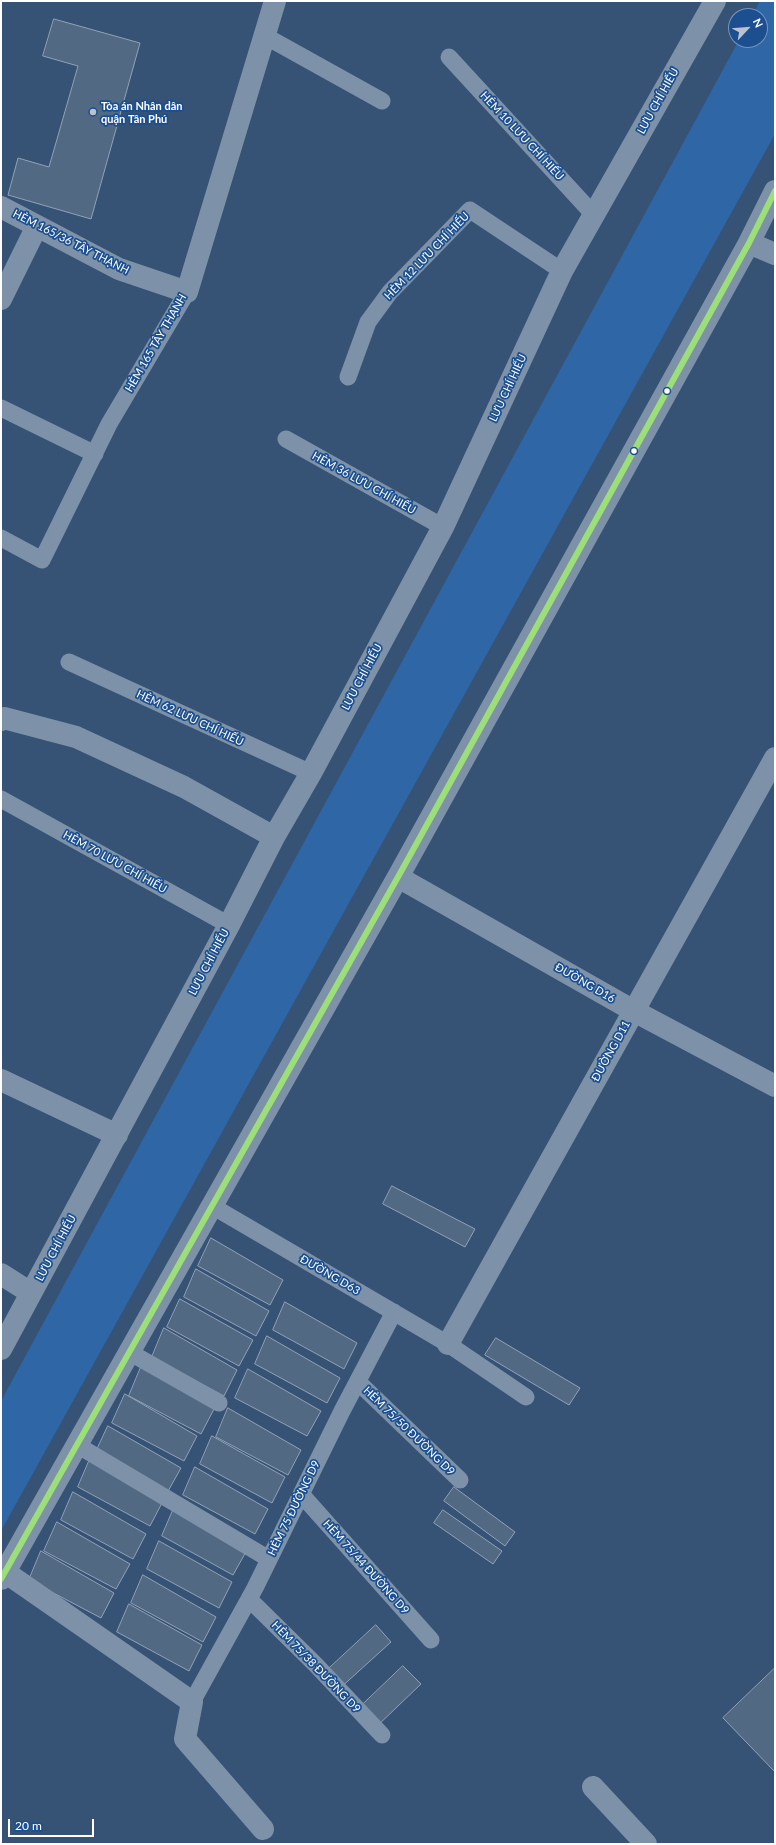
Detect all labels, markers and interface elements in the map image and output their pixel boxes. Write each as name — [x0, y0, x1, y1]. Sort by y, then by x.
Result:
north arrow — [728, 8, 768, 48]
text: N — [751, 16, 766, 30]
street label: LƯU CHÍ HIẾU — [635, 66, 681, 136]
street label: HẺM 10 LƯU CHÍ HIẾU — [477, 89, 567, 183]
place label: Tòa án Nhân dân quận Tân Phú — [101, 99, 182, 125]
marker: Tòa án Nhân dân quận Tân Phú — [88, 107, 98, 117]
street label: HẺM 165/36 TÂY THẠNH — [11, 207, 131, 277]
street label: HẺM 12 LƯU CHÍ HIẾU — [382, 210, 472, 302]
street label: HẺM 165 TÂY THẠNH — [123, 292, 189, 394]
street label: LƯU CHÍ HIẾU — [487, 352, 529, 424]
unlabelled marker — [662, 386, 672, 396]
unlabelled marker — [629, 446, 639, 456]
street label: HẺM 36 LƯU CHÍ HIẾU — [310, 449, 418, 517]
street label: LƯU CHÍ HIẾU — [339, 642, 385, 712]
street label: HẺM 62 LƯU CHÍ HIẾU — [134, 687, 246, 749]
street label: HẺM 70 LƯU CHÍ HIẾU — [61, 828, 169, 896]
street label: LƯU CHÍ HIẾU — [186, 927, 232, 997]
street label: ĐƯỜNG D16 — [553, 960, 617, 1006]
street label: ĐƯỜNG D11 — [589, 1018, 633, 1084]
street label: LƯU CHÍ HIẾU — [33, 1213, 79, 1283]
street label: ĐƯỜNG D63 — [298, 1252, 362, 1298]
street label: HẺM 75/50 ĐƯỜNG D9 — [361, 1384, 457, 1478]
street label: HẺM 75 ĐƯỜNG D9 — [265, 1458, 323, 1558]
street label: HẺM 75/44 ĐƯỜNG D9 — [320, 1517, 412, 1617]
street label: HẺM 75/38 ĐƯỜNG D9 — [269, 1619, 363, 1715]
scale bar — [10, 1811, 96, 1837]
text: 20 m — [15, 1818, 42, 1833]

